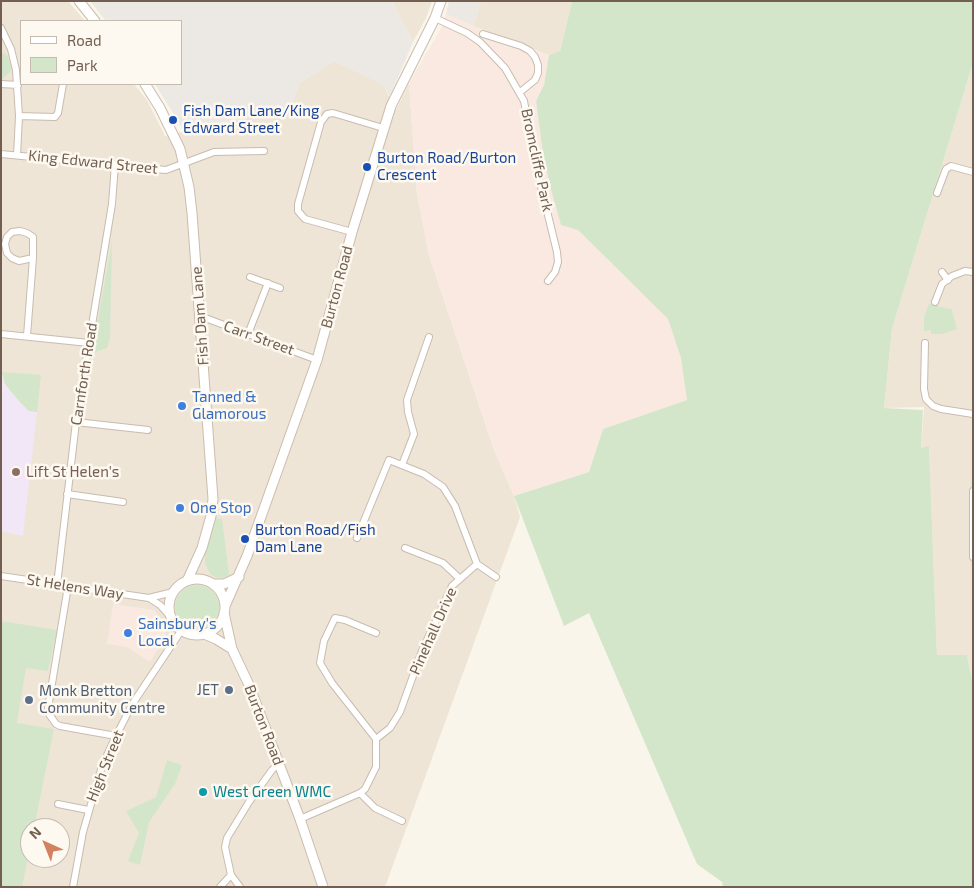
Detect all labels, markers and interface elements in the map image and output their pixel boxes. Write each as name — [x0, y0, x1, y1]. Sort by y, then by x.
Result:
legend — [20, 20, 182, 85]
text: Road — [67, 31, 102, 49]
text: Park — [67, 56, 98, 74]
place label: Fish Dam Lane/King Edward Street — [183, 102, 319, 137]
street label: Bromcliffe Park — [517, 107, 557, 213]
marker: Fish Dam Lane/King Edward Street — [167, 114, 179, 126]
street label: King Edward Street — [27, 146, 159, 178]
place label: Burton Road/Burton Crescent — [377, 149, 516, 184]
marker: Burton Road/Burton Crescent — [361, 161, 373, 173]
street label: Burton Road — [317, 244, 357, 330]
street label: Fish Dam Lane — [188, 266, 212, 366]
street label: Carr Street — [221, 317, 297, 359]
street label: Carnforth Road — [67, 321, 101, 427]
place label: Tanned & Glamorous — [192, 388, 266, 423]
marker: Tanned & Glamorous — [176, 400, 188, 412]
place label: Lift St Helen's — [26, 463, 119, 481]
marker: Lift St Helen's — [10, 466, 22, 478]
place label: One Stop — [190, 499, 251, 517]
marker: One Stop — [174, 502, 186, 514]
place label: Burton Road/Fish Dam Lane — [255, 521, 376, 556]
marker: Burton Road/Fish Dam Lane — [239, 533, 251, 545]
street label: St Helens Way — [25, 570, 125, 604]
street label: Pinehall Drive — [406, 584, 460, 678]
place label: Sainsbury's Local — [138, 615, 217, 650]
marker: Sainsbury's Local — [122, 627, 134, 639]
place label: JET — [197, 681, 219, 699]
place label: Monk Bretton Community Centre — [39, 682, 165, 717]
street label: Burton Road — [240, 682, 288, 768]
marker: JET — [223, 684, 235, 696]
marker: Monk Bretton Community Centre — [23, 694, 35, 706]
street label: High Street — [82, 727, 128, 805]
place label: West Green WMC — [213, 783, 331, 801]
marker: West Green WMC — [197, 786, 209, 798]
north arrow — [20, 818, 70, 868]
text: N — [25, 823, 44, 842]

